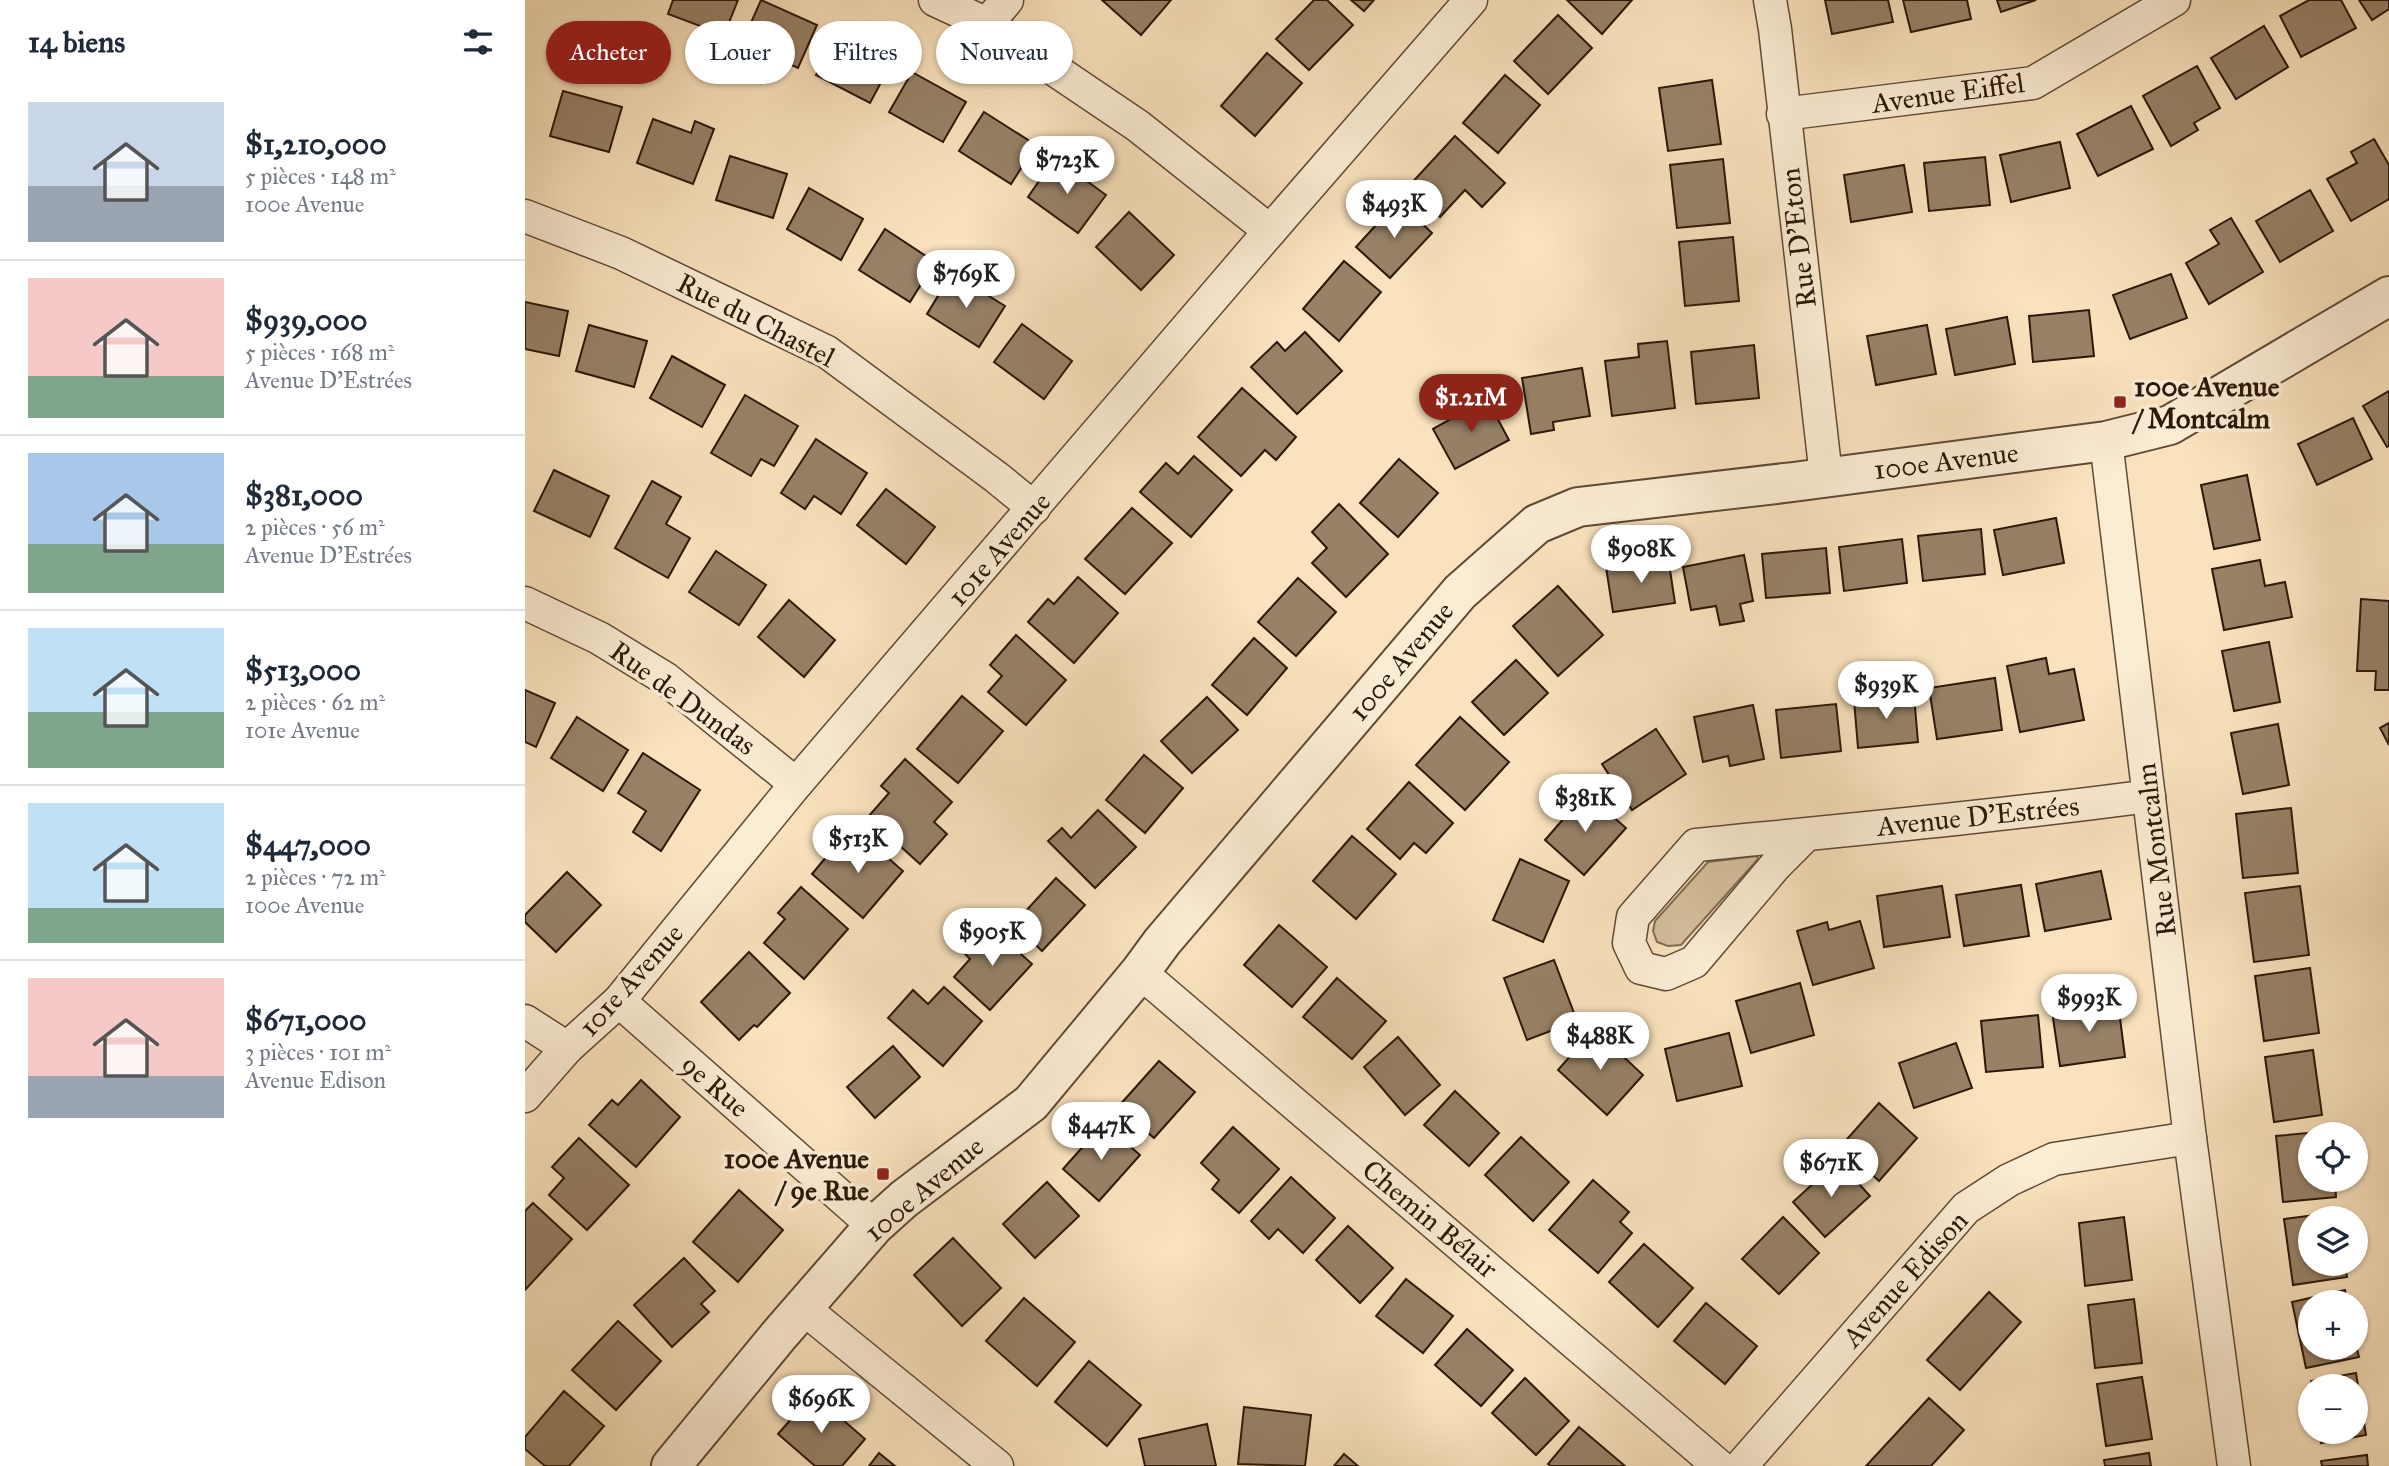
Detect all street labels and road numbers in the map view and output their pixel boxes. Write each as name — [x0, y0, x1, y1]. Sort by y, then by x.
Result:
street label: Avenue Eiffel — [1868, 65, 2027, 121]
street label: Rue D'Eton — [1772, 166, 1824, 310]
street label: Rue du Chastel — [671, 265, 841, 375]
street label: 100e Avenue — [1872, 435, 2020, 487]
street label: 101e Avenue — [940, 485, 1058, 613]
street label: 100e Avenue — [1341, 594, 1461, 728]
street label: Rue de Dundas — [603, 633, 763, 763]
street label: Rue Montcalm — [2128, 761, 2184, 939]
street label: Avenue D'Estrées — [1874, 788, 2081, 844]
street label: 101e Avenue — [571, 916, 691, 1044]
street label: 9e Rue — [674, 1047, 756, 1125]
street label: 100e Avenue — [857, 1129, 991, 1249]
street label: Chemin Bélair — [1355, 1152, 1505, 1286]
street label: Avenue Edison — [1834, 1204, 1975, 1355]

